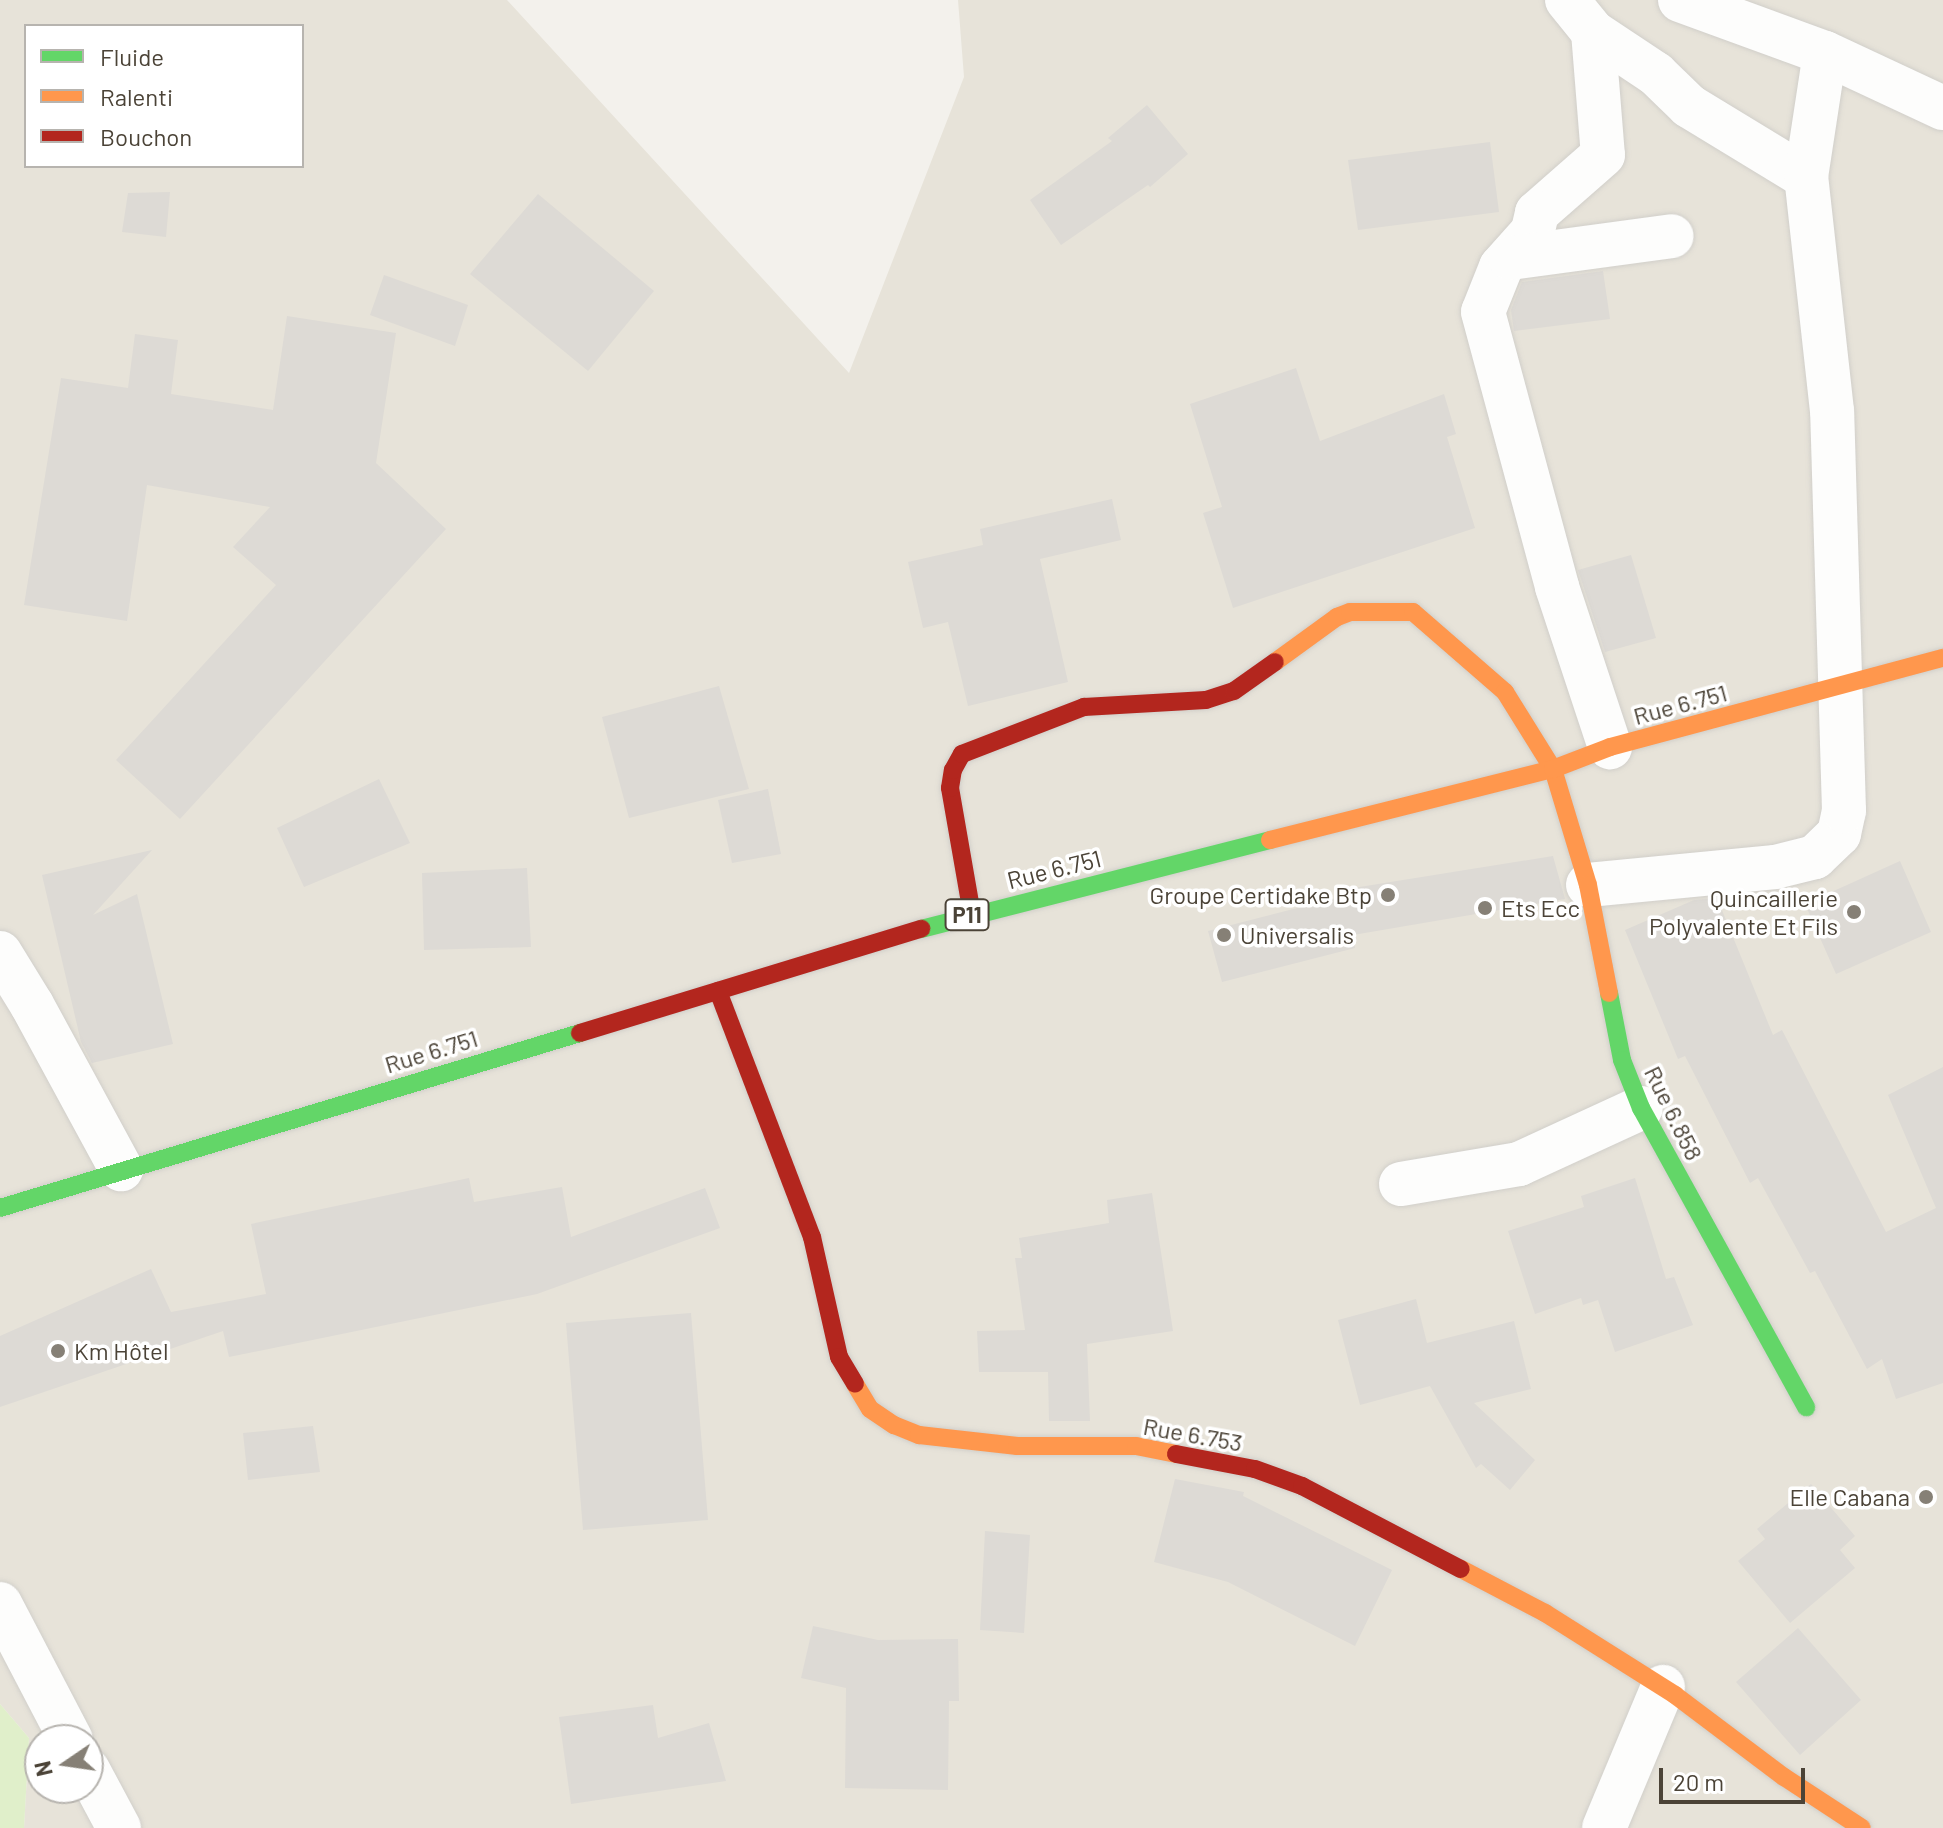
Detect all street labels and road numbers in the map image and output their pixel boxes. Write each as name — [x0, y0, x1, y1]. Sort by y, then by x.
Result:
street label: Rue 6.751 — [1630, 678, 1730, 730]
street label: Rue 6.751 — [1004, 843, 1104, 895]
road number: P11 — [943, 897, 991, 933]
street label: Rue 6.751 — [381, 1023, 481, 1079]
street label: Rue 6.858 — [1639, 1061, 1709, 1165]
street label: Rue 6.753 — [1141, 1411, 1245, 1457]

